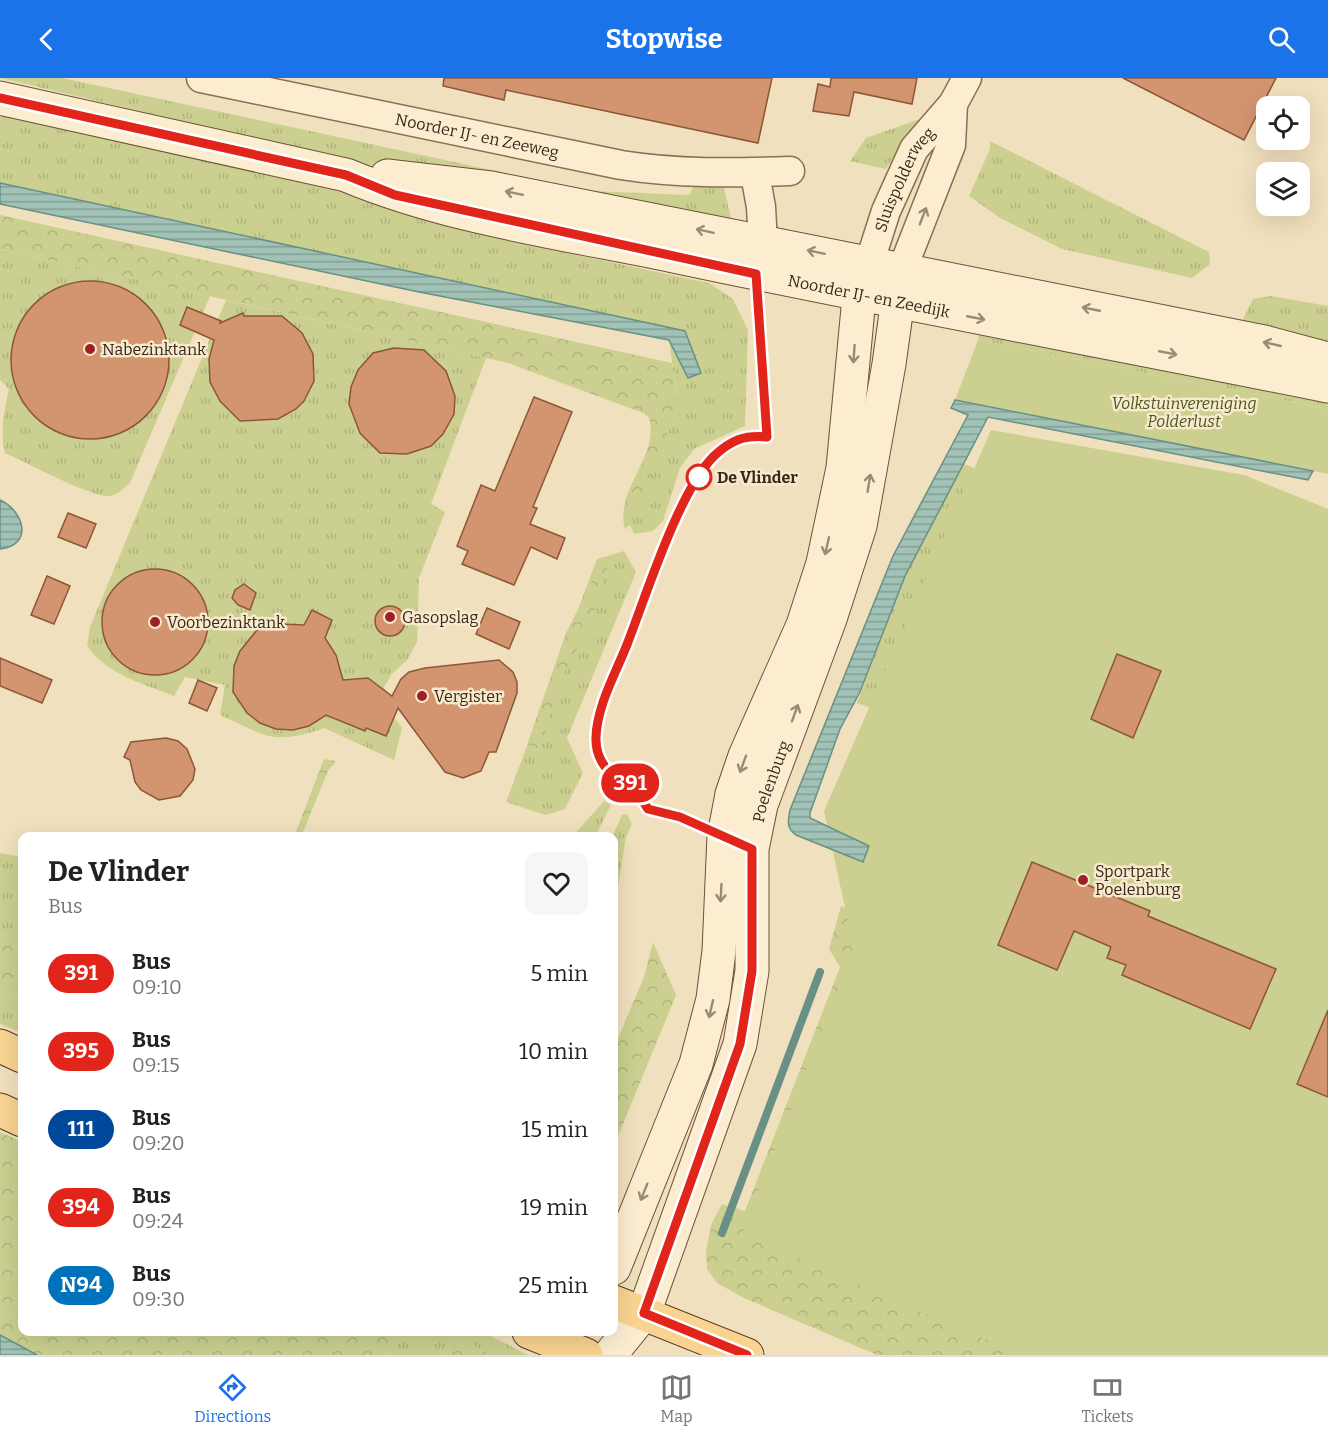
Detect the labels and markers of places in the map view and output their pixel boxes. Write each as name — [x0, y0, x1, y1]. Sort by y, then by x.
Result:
place label: Nabezinktank — [102, 340, 206, 359]
marker: Nabezinktank — [83, 342, 97, 356]
marker: De Vlinder — [686, 464, 712, 490]
place label: De Vlinder — [717, 468, 798, 487]
place label: Gasopslag — [402, 608, 479, 627]
marker: Gasopslag — [383, 610, 397, 624]
place label: Voorbezinktank — [167, 613, 285, 632]
marker: Voorbezinktank — [148, 615, 162, 629]
place label: Vergister — [434, 687, 502, 706]
marker: Vergister — [415, 689, 429, 703]
place label: Sportpark Poelenburg — [1095, 862, 1181, 899]
marker: Sportpark Poelenburg — [1076, 873, 1090, 887]

